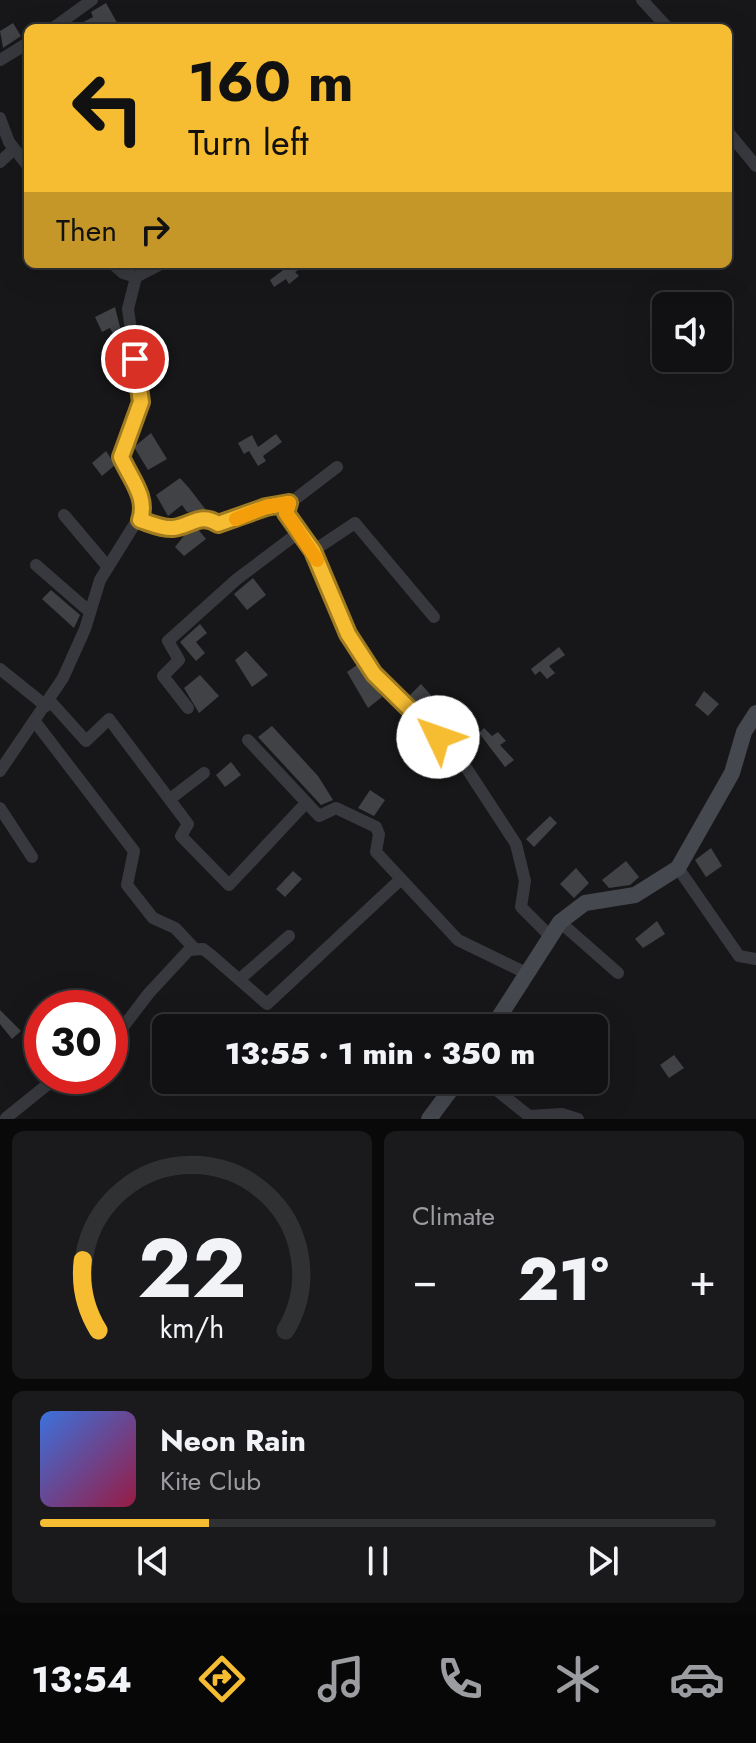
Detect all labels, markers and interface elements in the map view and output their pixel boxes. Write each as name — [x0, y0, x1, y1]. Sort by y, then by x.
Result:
text: 160 m — [188, 41, 354, 122]
icon: left — [56, 56, 160, 160]
text: Turn left — [188, 116, 309, 168]
icon: right — [133, 208, 177, 252]
text: Then — [56, 209, 117, 252]
map controls — [652, 292, 732, 372]
button: sound — [652, 292, 732, 372]
pin — [101, 325, 169, 393]
icon: arrive — [113, 337, 157, 381]
position arrow — [396, 695, 480, 779]
speed limit sign: 30 — [24, 990, 128, 1094]
text: 13:55 · 1 min · 350 m — [225, 1032, 535, 1075]
text: Climate — [412, 1197, 495, 1235]
text: 22 — [137, 1208, 247, 1328]
text: 21° — [518, 1236, 609, 1323]
text: − — [412, 1248, 438, 1312]
text: + — [689, 1248, 716, 1312]
text: km/h — [160, 1307, 224, 1349]
text: Neon Rain — [160, 1419, 306, 1462]
text: Kite Club — [160, 1462, 261, 1500]
icon: previous — [131, 1539, 175, 1583]
icon: pause — [356, 1539, 400, 1583]
icon: next — [581, 1539, 625, 1583]
icon: directions — [194, 1651, 250, 1707]
icon: music — [313, 1651, 369, 1707]
icon: phone — [432, 1651, 488, 1707]
icon: climate — [550, 1651, 606, 1707]
icon: car — [669, 1651, 725, 1707]
text: 13:54 — [31, 1653, 132, 1705]

